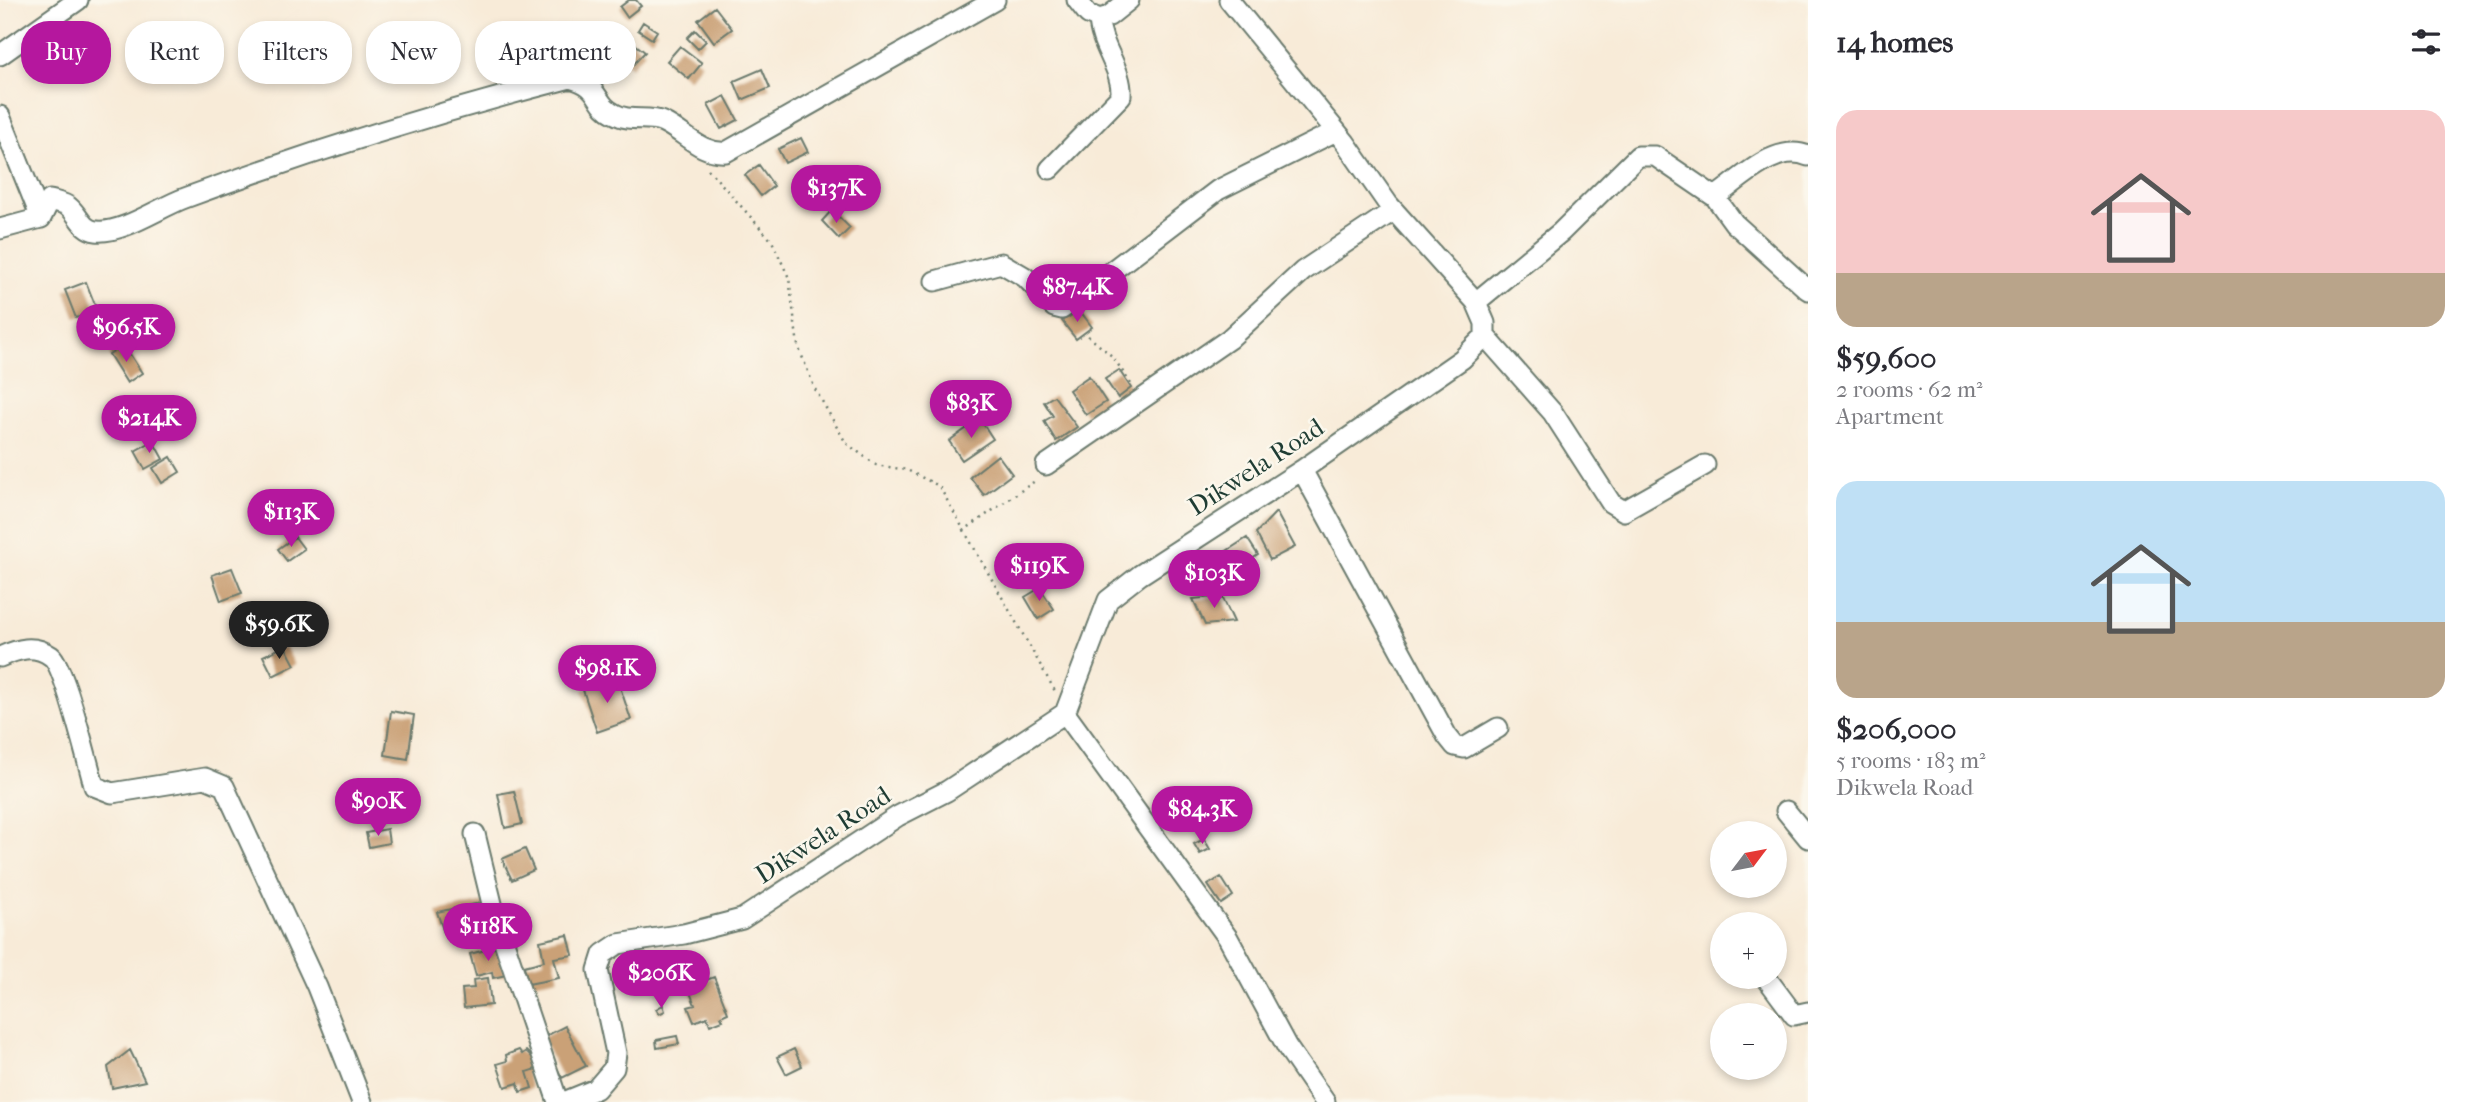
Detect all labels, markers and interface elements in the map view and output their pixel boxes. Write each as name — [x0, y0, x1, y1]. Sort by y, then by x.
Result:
chip: Buy — [21, 21, 111, 84]
chip: Rent — [125, 21, 224, 84]
chip: Filters — [238, 21, 352, 84]
chip: New — [366, 21, 461, 84]
chip: Apartment — [475, 21, 636, 84]
icon: filters — [2407, 23, 2445, 61]
text: 14 homes — [1836, 25, 1953, 60]
icon: home — [2078, 155, 2204, 281]
pin: $137K — [787, 166, 885, 225]
text: $137K — [807, 174, 865, 201]
pin: $87.4K — [1020, 264, 1134, 324]
text: $87.4K — [1042, 273, 1112, 300]
pin: $96.5K — [69, 304, 183, 364]
text: $96.5K — [92, 313, 160, 340]
text: $59,600 — [1836, 341, 1937, 376]
text: 2 rooms · 62 m² — [1836, 376, 1983, 403]
pin: $83K — [930, 380, 1012, 440]
text: $83K — [946, 389, 996, 416]
pin: $214K — [100, 396, 198, 455]
text: Apartment — [1836, 403, 1944, 430]
text: $214K — [118, 404, 181, 431]
street label: Dikwela Road — [1182, 411, 1330, 522]
pin: $113K — [242, 490, 340, 549]
text: $113K — [263, 498, 319, 525]
icon: home — [2078, 526, 2204, 652]
pin: $119K — [990, 544, 1088, 603]
pin: $103K — [1165, 550, 1263, 610]
text: $119K — [1010, 552, 1068, 579]
text: $103K — [1184, 559, 1244, 586]
pin: $59.6K — [222, 602, 336, 661]
text: $59.6K — [245, 610, 313, 637]
pin: $98.1K — [550, 646, 664, 705]
text: $98.1K — [574, 654, 640, 681]
text: $206,000 — [1836, 712, 1957, 747]
text: 5 rooms · 183 m² — [1836, 747, 1986, 774]
text: Dikwela Road — [1836, 774, 1973, 801]
pin: $90K — [337, 778, 419, 838]
street label: Dikwela Road — [749, 779, 897, 890]
pin: $84.3K — [1145, 786, 1259, 846]
text: $90K — [351, 787, 405, 814]
text: $84.3K — [1168, 795, 1236, 822]
north arrow — [1710, 821, 1787, 898]
map controls — [1710, 821, 1787, 1080]
pin: $118K — [439, 904, 537, 963]
text: $118K — [459, 912, 517, 939]
button: + — [1710, 912, 1787, 989]
pin: $206K — [612, 950, 710, 1010]
text: $206K — [628, 959, 694, 986]
button: − — [1710, 1003, 1787, 1080]

